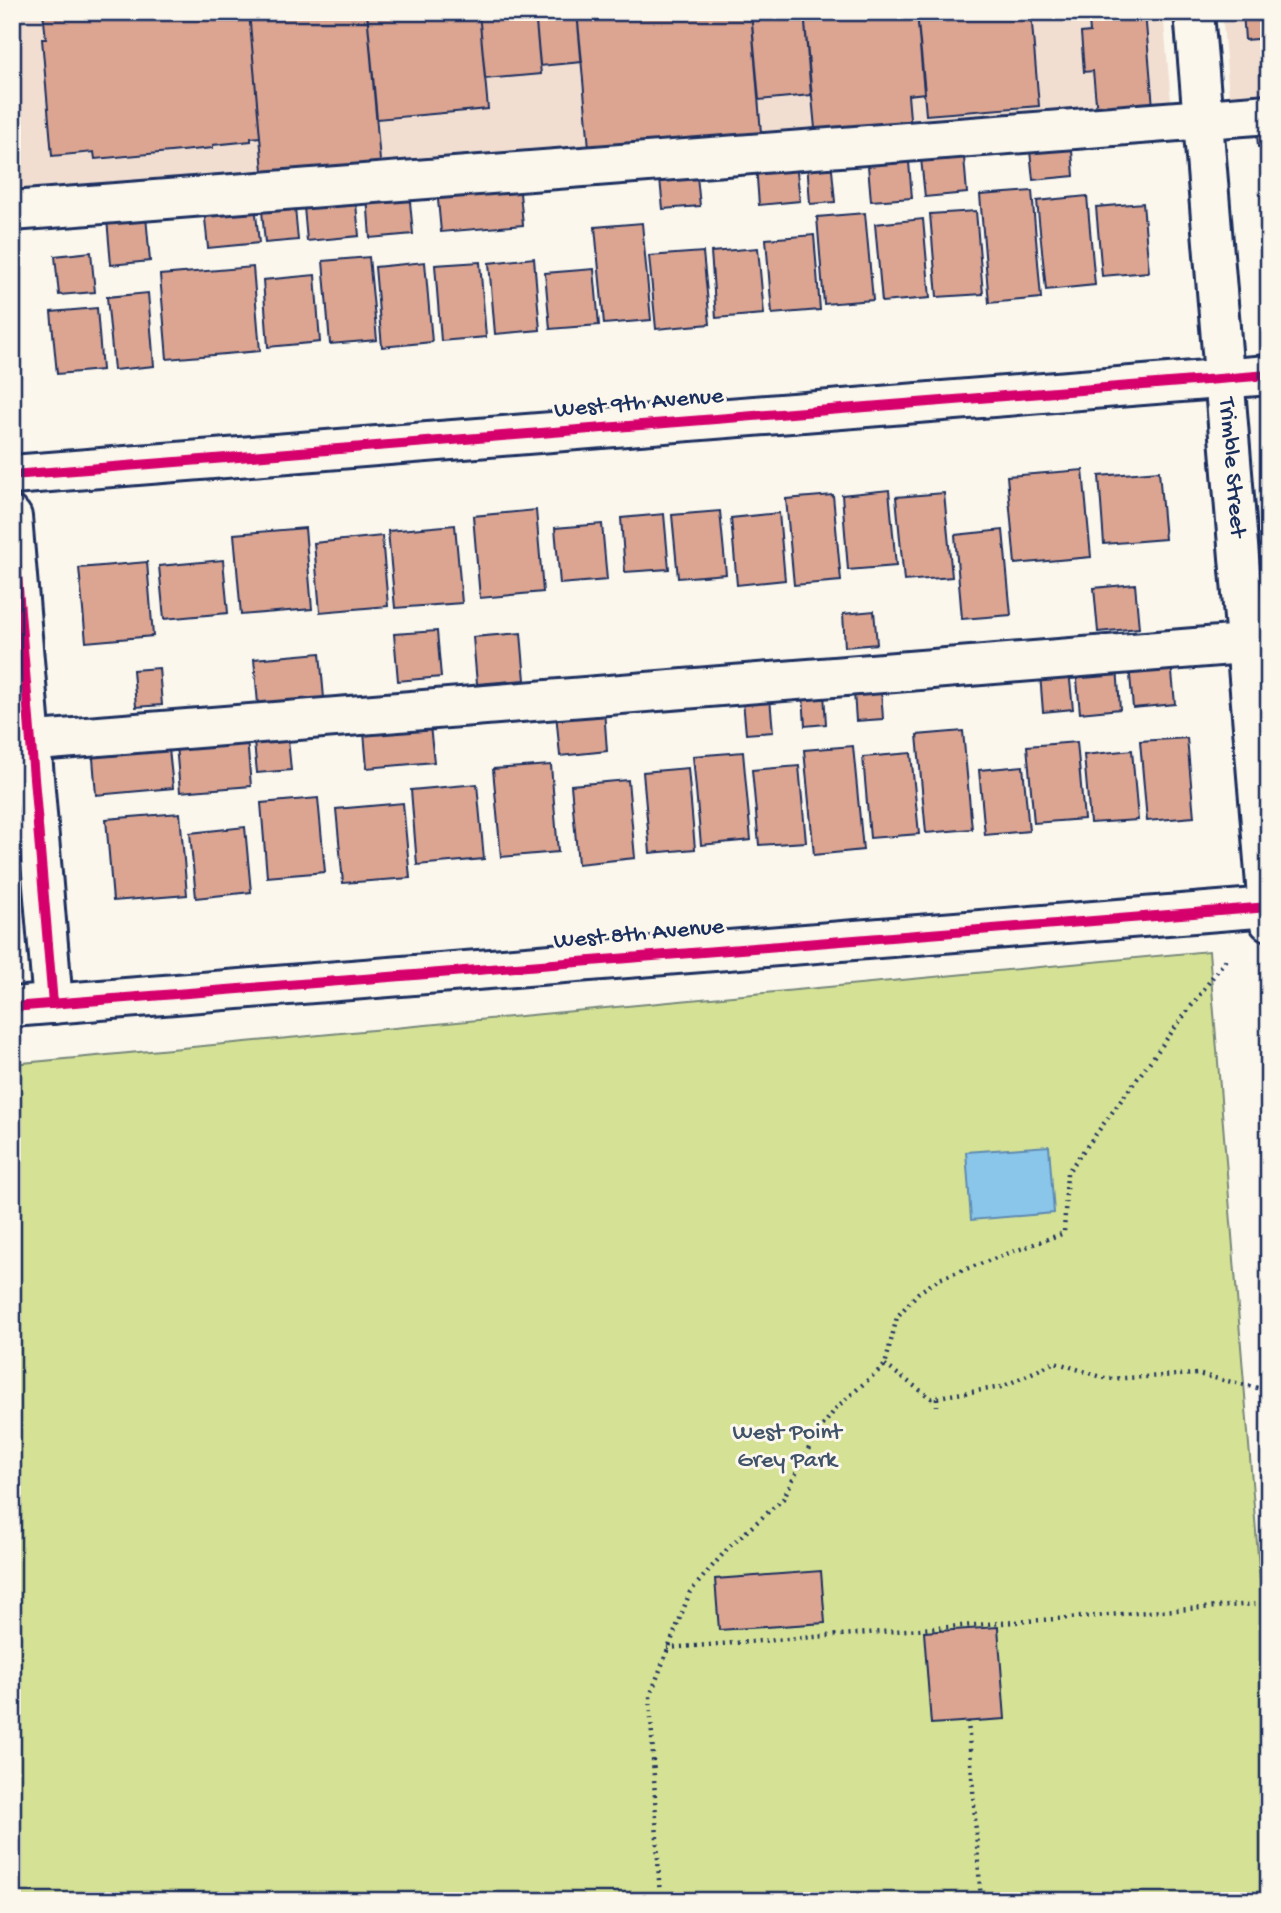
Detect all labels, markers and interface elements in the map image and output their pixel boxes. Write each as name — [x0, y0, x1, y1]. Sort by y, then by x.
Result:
street label: West 9th Avenue — [553, 382, 725, 426]
street label: Trimble Street — [1211, 394, 1252, 541]
street label: West 8th Avenue — [553, 913, 726, 957]
park label: West Point Grey Park — [732, 1419, 844, 1476]

